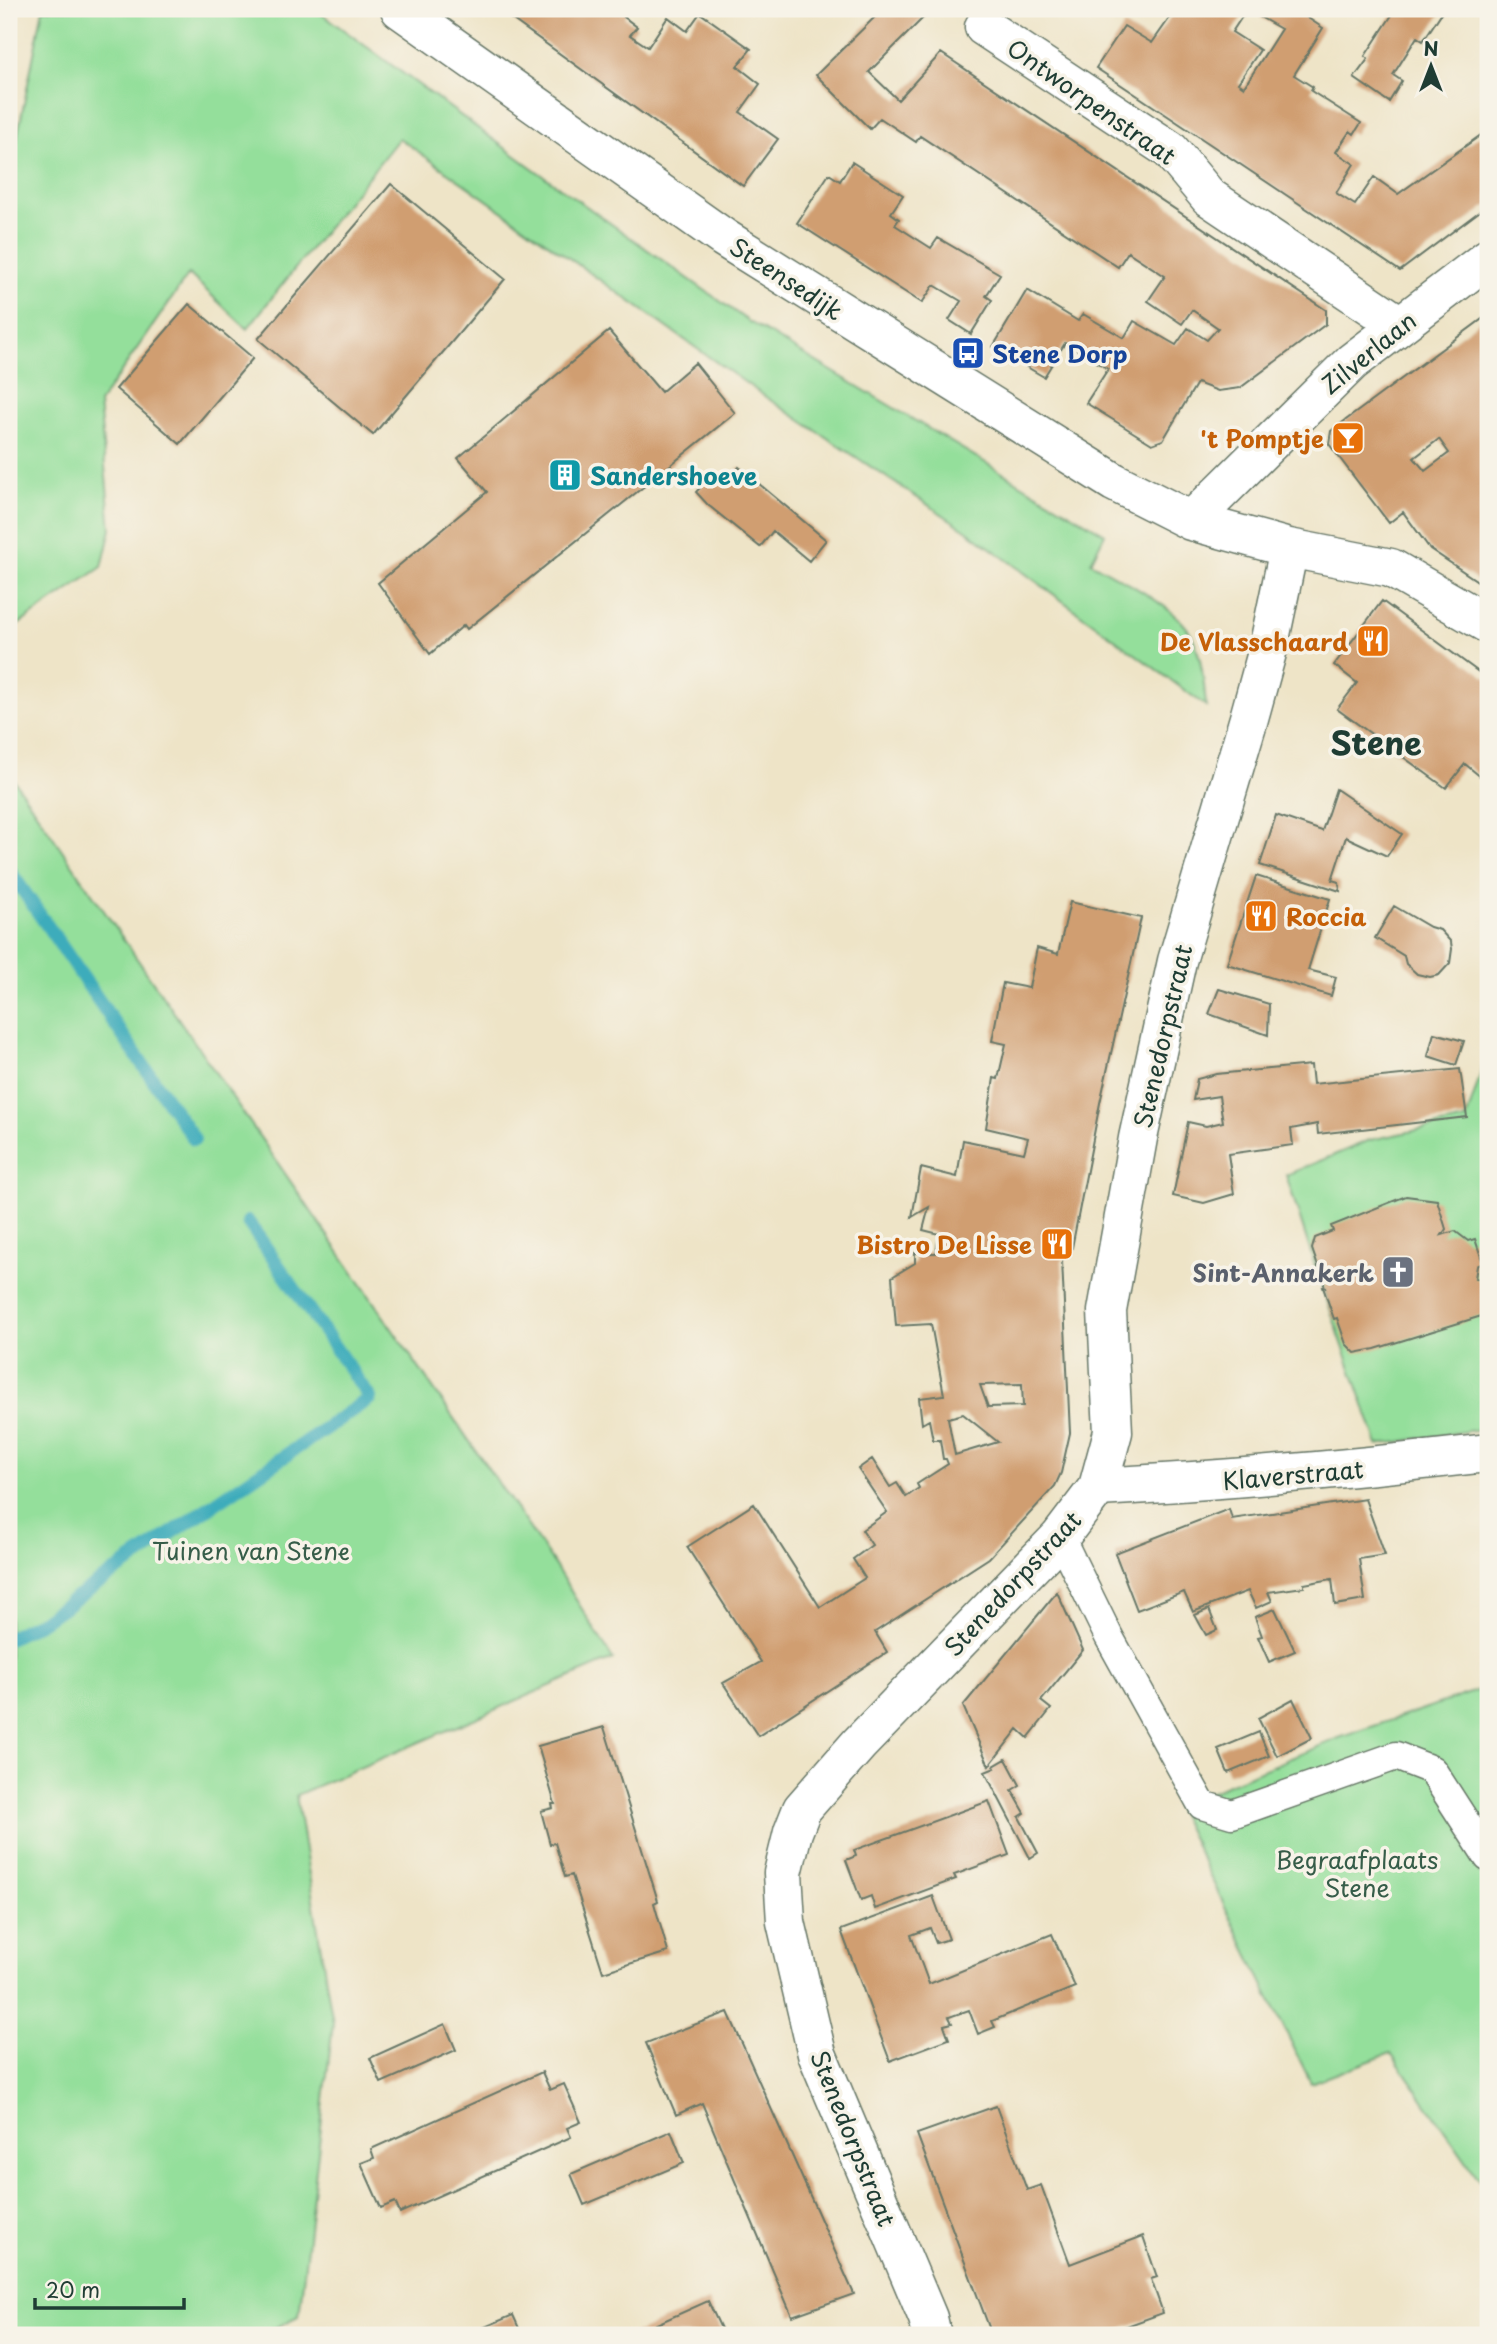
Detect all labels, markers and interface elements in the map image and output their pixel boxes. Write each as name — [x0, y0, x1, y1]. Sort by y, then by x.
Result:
street label: Ontworpenstraat — [1000, 29, 1184, 173]
north arrow — [1396, 32, 1466, 102]
text: N — [1423, 34, 1439, 62]
street label: Steensedijk — [723, 228, 851, 328]
street label: Zilverlaan — [1312, 302, 1424, 402]
bus stop icon: Stene Dorp — [949, 334, 987, 372]
place label: Stene Dorp — [992, 335, 1127, 371]
bar icon: 't Pomptje — [1329, 419, 1367, 457]
place label: 't Pomptje — [1200, 420, 1324, 456]
building icon: Sandershoeve — [546, 456, 584, 494]
place label: Sandershoeve — [590, 457, 757, 493]
restaurant icon: De Vlasschaard — [1354, 622, 1392, 660]
place label: De Vlasschaard — [1160, 623, 1348, 659]
district label: Stene — [1330, 718, 1422, 766]
restaurant icon: Roccia — [1242, 897, 1280, 935]
place label: Roccia — [1286, 898, 1367, 934]
street label: Stenedorpstraat — [1123, 941, 1201, 1131]
restaurant icon: Bistro De Lisse — [1038, 1225, 1076, 1263]
place label: Bistro De Lisse — [856, 1226, 1032, 1262]
church icon: Sint-Annakerk — [1379, 1253, 1417, 1291]
place label: Sint-Annakerk — [1192, 1254, 1374, 1290]
street label: Klaverstraat — [1221, 1450, 1365, 1498]
street label: Stenedorpstraat — [935, 1502, 1089, 1664]
park label: Tuinen van Stene — [152, 1532, 350, 1568]
park label: Begraafplaats Stene — [1276, 1841, 1438, 1905]
street label: Stenedorpstraat — [802, 2045, 906, 2232]
scale bar — [35, 2267, 184, 2311]
text: 20 m — [46, 2273, 100, 2305]

